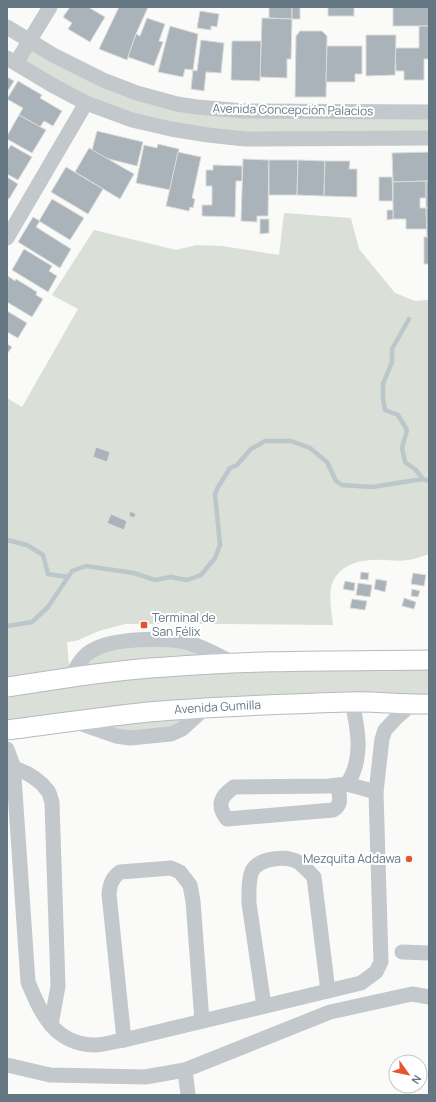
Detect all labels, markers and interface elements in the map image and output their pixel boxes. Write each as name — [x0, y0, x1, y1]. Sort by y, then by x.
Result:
street label: Avenida Concepción Palacios — [213, 100, 373, 119]
place label: Terminal de San Félix — [152, 609, 216, 640]
marker: Terminal de San Félix — [139, 620, 149, 630]
street label: Avenida Gumilla — [174, 696, 261, 718]
place label: Mezquita Addawa — [303, 850, 401, 867]
marker: Mezquita Addawa — [404, 854, 414, 864]
north arrow — [388, 1054, 428, 1094]
text: N — [408, 1072, 425, 1087]

